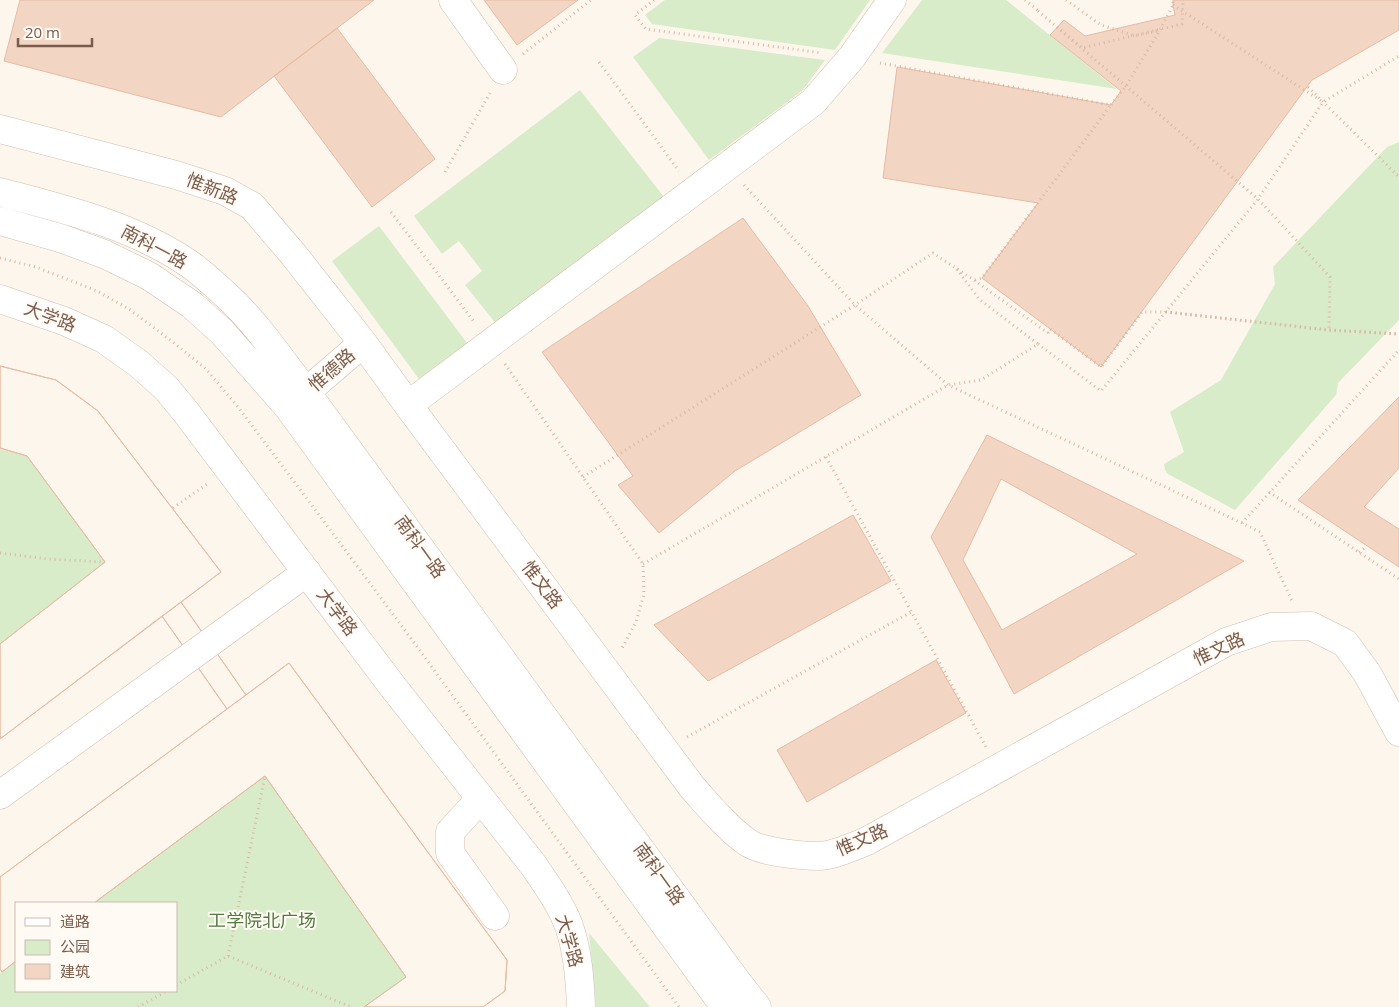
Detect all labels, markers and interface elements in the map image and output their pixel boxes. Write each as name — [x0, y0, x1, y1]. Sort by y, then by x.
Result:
scale bar — [18, 15, 91, 47]
text: 20 m — [25, 22, 60, 42]
street label: 惟新路 — [183, 167, 242, 209]
street label: 南科一路 — [117, 219, 192, 274]
street label: 大学路 — [21, 295, 80, 337]
street label: 惟德路 — [303, 342, 360, 396]
street label: 南科一路 — [390, 510, 452, 583]
street label: 惟文路 — [517, 556, 569, 613]
street label: 大学路 — [312, 583, 364, 640]
street label: 惟文路 — [1189, 626, 1248, 670]
street label: 惟文路 — [832, 817, 891, 861]
street label: 南科一路 — [629, 837, 691, 910]
legend — [15, 902, 178, 992]
park label: 工学院北广场 — [208, 908, 316, 932]
text: 道路 — [60, 911, 90, 931]
street label: 大学路 — [551, 911, 589, 970]
text: 公园 — [60, 936, 90, 956]
text: 建筑 — [60, 961, 90, 981]

